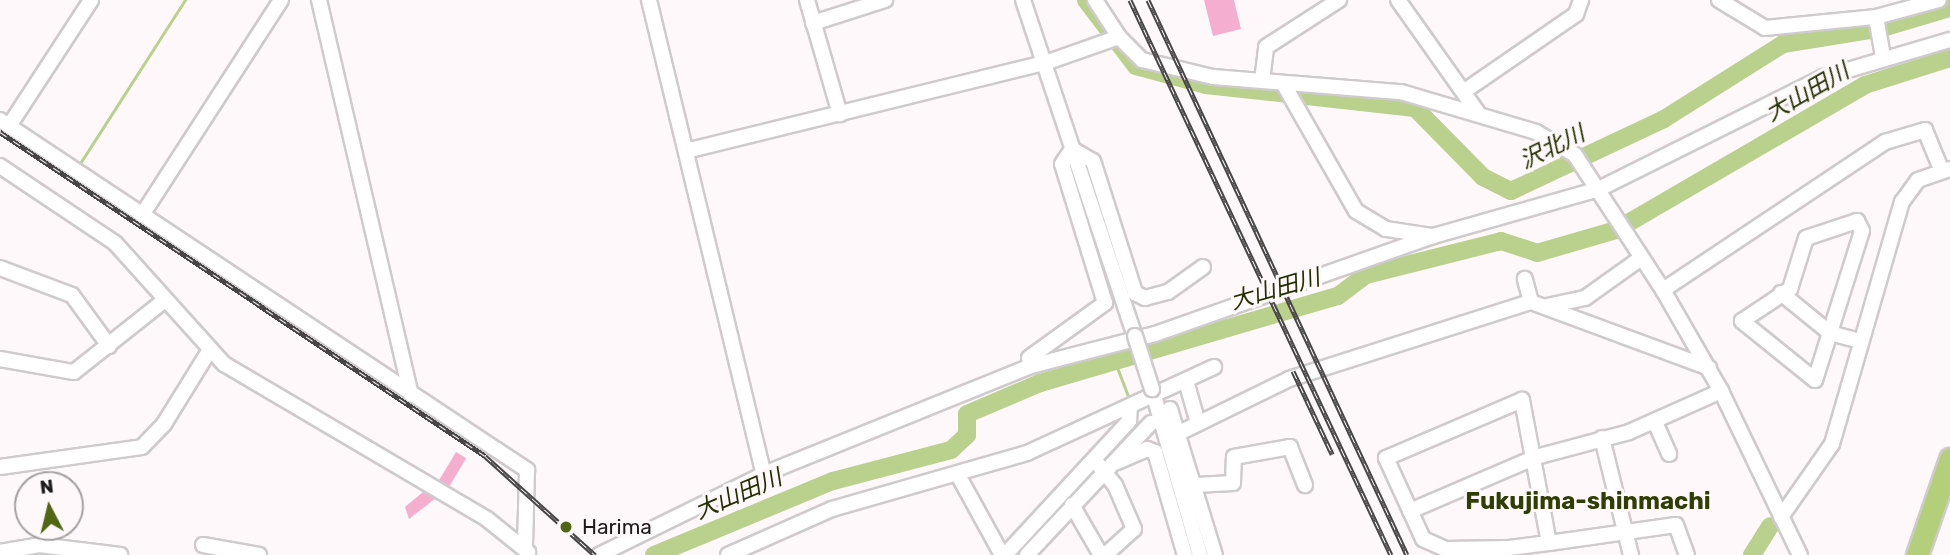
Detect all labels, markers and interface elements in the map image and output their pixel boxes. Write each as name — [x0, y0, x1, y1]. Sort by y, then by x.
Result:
water label: 大山田川 — [1760, 57, 1854, 127]
water label: 沢北川 — [1515, 119, 1589, 175]
water label: 大山田川 — [1227, 263, 1323, 315]
water label: 大山田川 — [690, 463, 786, 525]
north arrow — [14, 471, 84, 541]
text: N — [38, 474, 55, 499]
district label: Fukujima-shinmachi — [1465, 488, 1711, 516]
place label: Harima — [582, 514, 652, 540]
marker: Harima — [556, 517, 576, 537]

